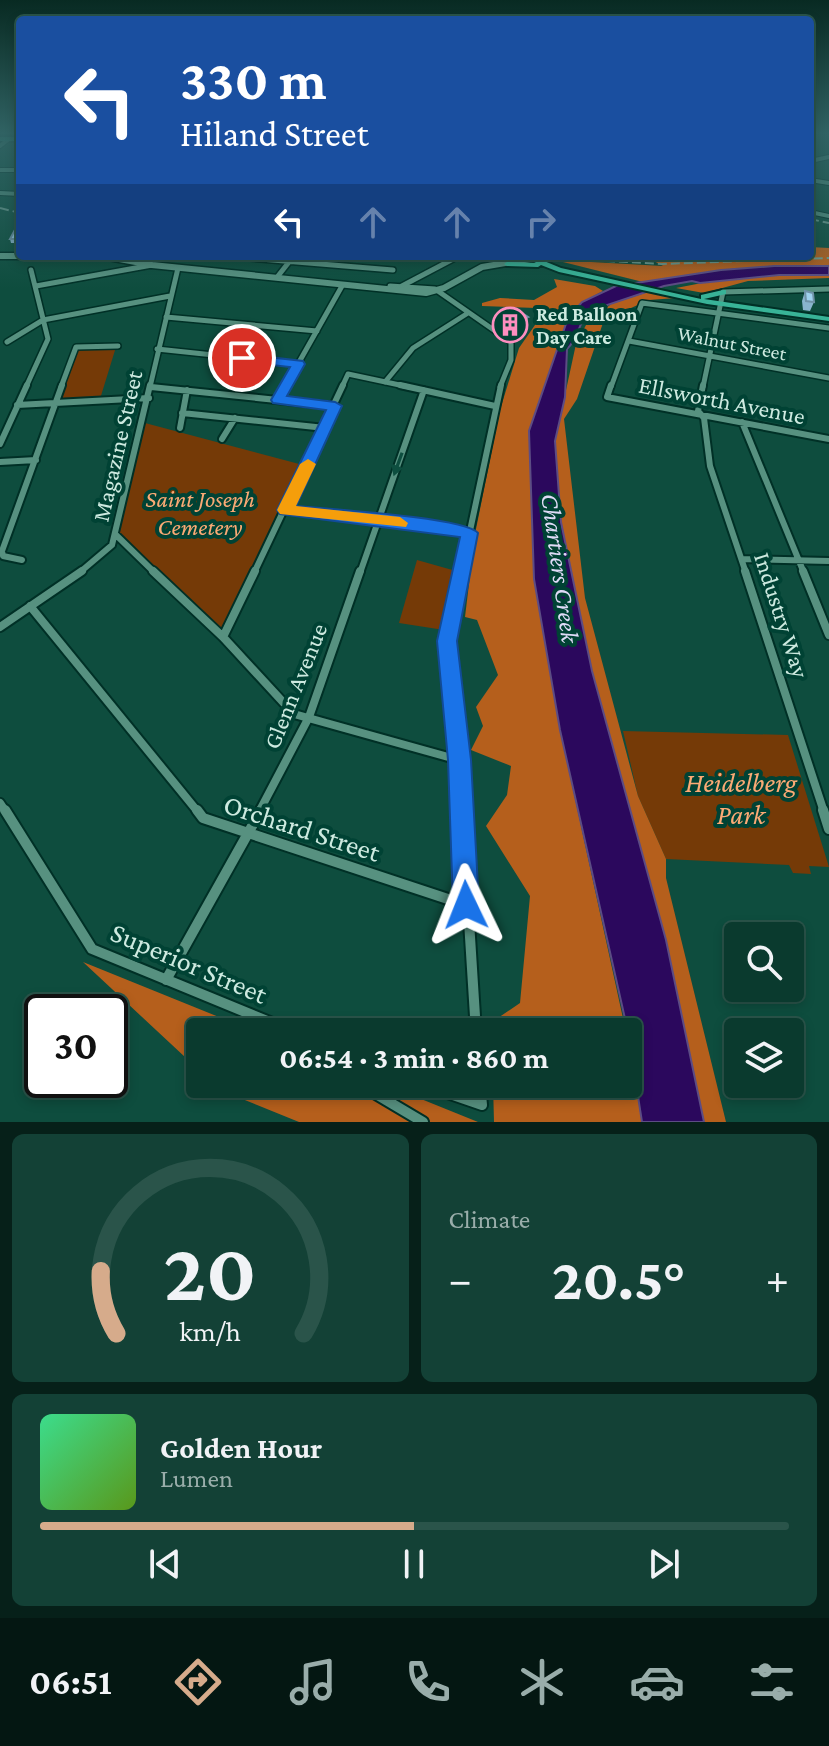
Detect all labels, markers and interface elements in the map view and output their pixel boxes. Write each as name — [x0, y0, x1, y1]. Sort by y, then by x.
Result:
icon: left — [48, 48, 152, 152]
text: 330 m — [180, 49, 327, 111]
text: Hiland Street — [180, 114, 369, 154]
icon: left — [267, 200, 311, 244]
icon: ahead — [351, 200, 395, 244]
icon: ahead — [435, 200, 479, 244]
icon: right — [519, 200, 563, 244]
place label: Red Balloon Day Care — [536, 303, 638, 348]
building icon: Red Balloon Day Care — [491, 306, 529, 344]
street label: Walnut Street — [676, 322, 789, 364]
pin — [208, 324, 276, 392]
icon: arrive — [220, 336, 264, 380]
street label: Magazine Street — [86, 367, 148, 524]
street label: Ellsworth Avenue — [637, 371, 807, 429]
one-way arrow — [391, 452, 403, 476]
park label: Saint Joseph Cemetery — [145, 485, 255, 540]
water label: Chartiers Creek — [535, 491, 585, 646]
street label: Industry Way — [749, 549, 815, 682]
street label: Glenn Avenue — [258, 619, 332, 753]
park label: Heidelberg Park — [685, 767, 799, 830]
street label: Orchard Street — [220, 788, 385, 868]
position arrow — [424, 863, 508, 947]
street label: Superior Street — [106, 916, 273, 1010]
map controls — [724, 922, 804, 1098]
button: search — [724, 922, 804, 1002]
speed limit sign: 30 — [24, 994, 128, 1098]
button: layers — [724, 1018, 804, 1098]
text: 06:54 · 3 min · 860 m — [279, 1041, 549, 1074]
text: Climate — [449, 1205, 530, 1234]
text: 20 — [164, 1225, 257, 1318]
text: 20.5° — [552, 1245, 686, 1312]
text: − — [449, 1255, 472, 1303]
text: + — [766, 1255, 789, 1303]
text: km/h — [179, 1315, 241, 1347]
text: Golden Hour — [160, 1431, 322, 1464]
text: Lumen — [160, 1464, 233, 1493]
icon: previous — [143, 1542, 187, 1586]
icon: pause — [392, 1542, 436, 1586]
icon: next — [642, 1542, 686, 1586]
icon: directions — [170, 1654, 226, 1710]
icon: music — [285, 1654, 341, 1710]
icon: phone — [400, 1654, 456, 1710]
icon: climate — [514, 1654, 570, 1710]
icon: car — [629, 1654, 685, 1710]
icon: filters — [744, 1654, 800, 1710]
text: 06:51 — [29, 1662, 112, 1702]

